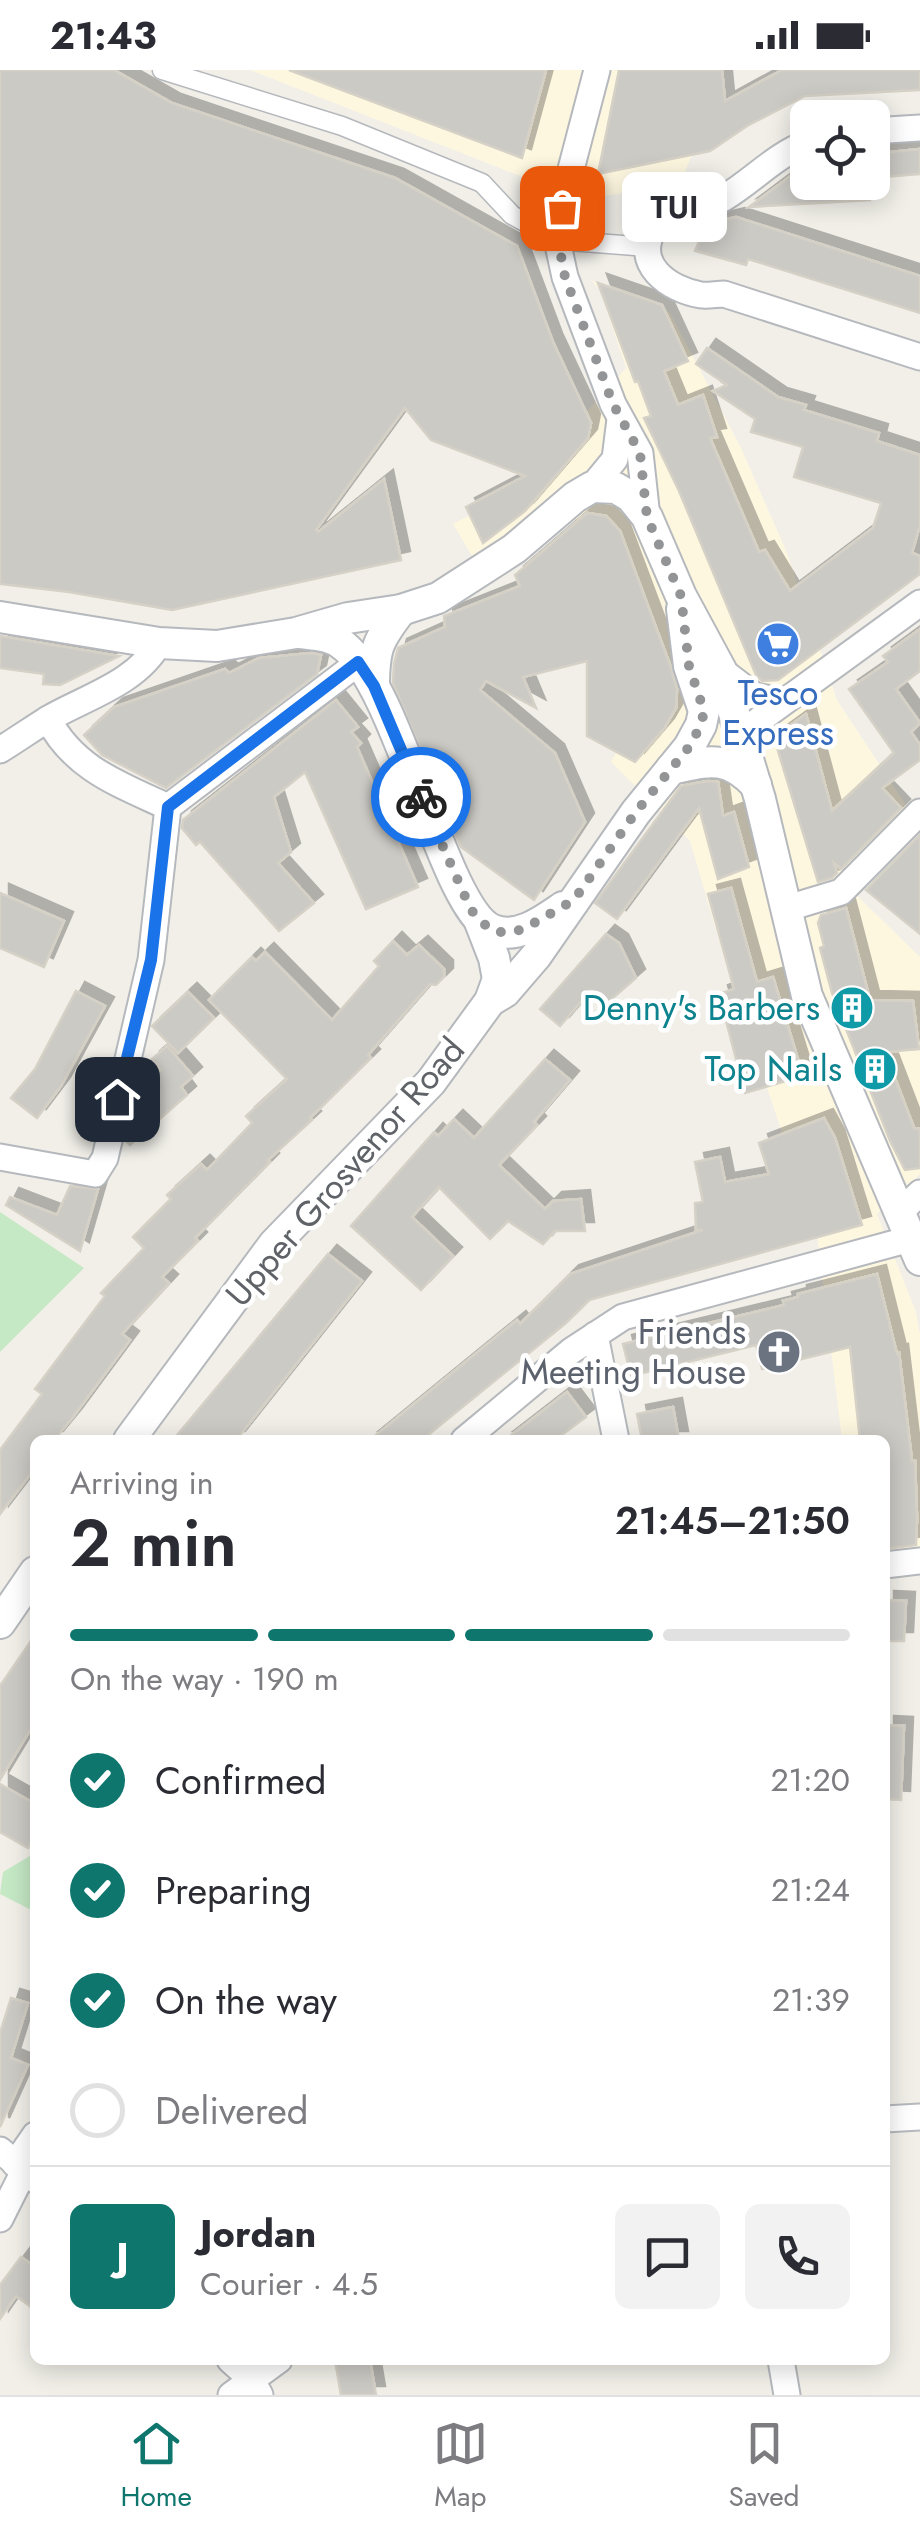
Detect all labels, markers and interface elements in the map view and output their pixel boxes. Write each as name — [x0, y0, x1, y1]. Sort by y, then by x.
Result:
text: 21:43 — [50, 8, 157, 63]
map controls — [790, 100, 890, 200]
button: locate — [790, 100, 890, 200]
pin — [520, 166, 605, 251]
callout: TUI — [622, 173, 727, 243]
icon: bag — [535, 181, 590, 236]
text: TUI — [650, 184, 699, 230]
supermarket icon: Tesco Express — [755, 621, 801, 667]
place label: Tesco Express — [722, 668, 834, 758]
courier — [371, 747, 471, 847]
icon: bike — [394, 770, 449, 825]
place label: Denny's Barbers — [583, 983, 820, 1033]
building icon: Denny's Barbers — [829, 985, 875, 1031]
street label: Upper Grosvenor Road — [214, 1026, 476, 1318]
place label: Top Nails — [704, 1044, 842, 1094]
building icon: Top Nails — [852, 1046, 898, 1092]
pin — [75, 1057, 160, 1142]
icon: home — [90, 1072, 145, 1127]
place label: Friends Meeting House — [521, 1307, 746, 1397]
church icon: Friends Meeting House — [756, 1329, 802, 1375]
text: Arriving in — [70, 1460, 214, 1506]
text: 21:45–21:50 — [615, 1493, 850, 1548]
text: 2 min — [70, 1496, 237, 1590]
text: On the way · 190 m — [70, 1656, 339, 1702]
icon: check — [70, 1753, 125, 1808]
text: Confirmed — [155, 1753, 326, 1808]
text: 21:20 — [770, 1757, 850, 1803]
icon: check — [70, 1863, 125, 1918]
text: Preparing — [155, 1863, 312, 1918]
text: 21:24 — [771, 1867, 850, 1913]
icon: check — [70, 1973, 125, 2028]
text: On the way — [155, 1973, 337, 2028]
text: 21:39 — [772, 1977, 850, 2023]
text: Delivered — [155, 2083, 308, 2138]
button: chat — [615, 2204, 720, 2309]
button: phone — [745, 2204, 850, 2309]
text: Jordan — [200, 2206, 316, 2261]
text: J — [116, 2229, 129, 2284]
text: Courier · 4.5 — [200, 2261, 378, 2307]
tab: Home — [120, 2416, 192, 2517]
tab: Map — [433, 2416, 488, 2517]
tab: Saved — [729, 2416, 800, 2517]

